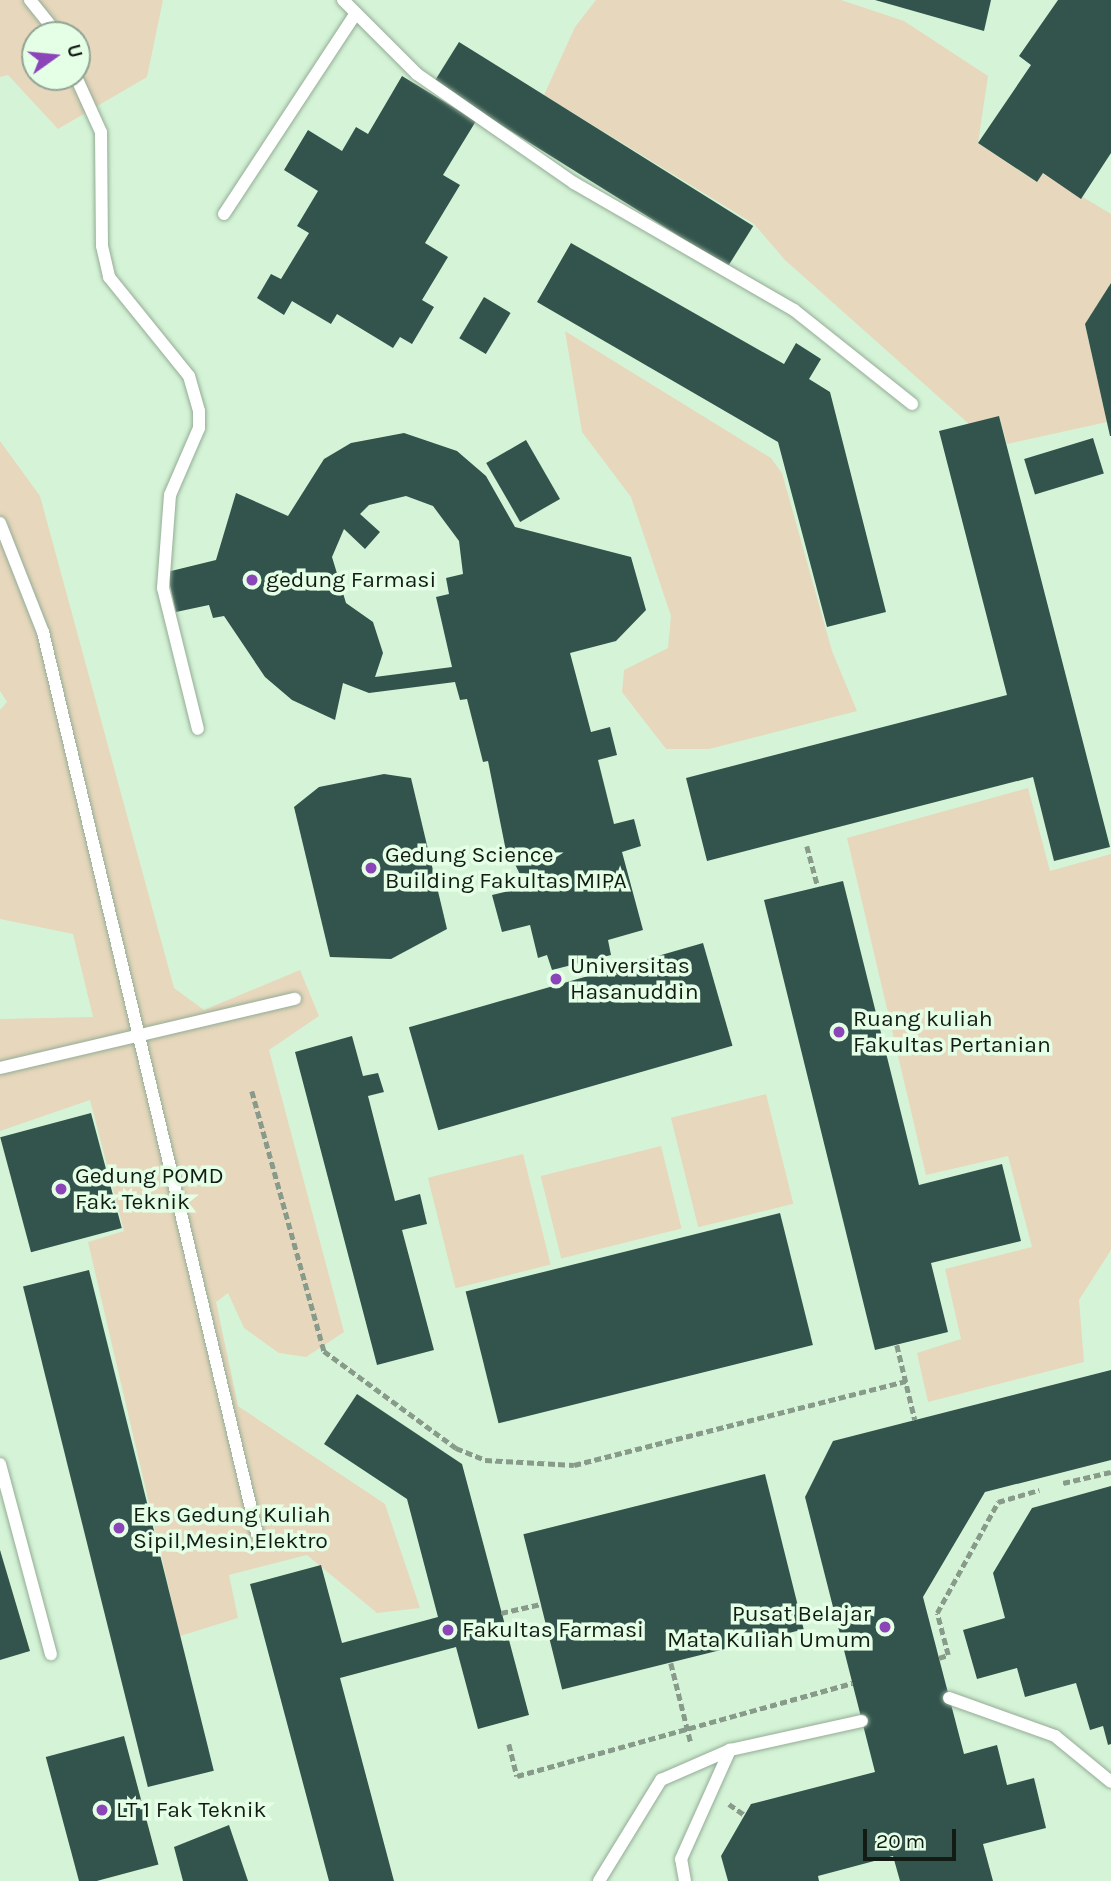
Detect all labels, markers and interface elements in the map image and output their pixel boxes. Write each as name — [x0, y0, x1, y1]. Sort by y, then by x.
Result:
north arrow — [21, 21, 91, 91]
text: U — [62, 42, 87, 60]
place label: gedung Farmasi — [266, 566, 436, 594]
marker: gedung Farmasi — [244, 572, 260, 588]
place label: Gedung Science Building Fakultas MIPA — [385, 841, 627, 895]
marker: Gedung Science Building Fakultas MIPA — [363, 860, 379, 876]
place label: Universitas Hasanuddin — [570, 952, 699, 1006]
marker: Universitas Hasanuddin — [548, 971, 564, 987]
place label: Ruang kuliah Fakultas Pertanian — [853, 1005, 1051, 1059]
marker: Ruang kuliah Fakultas Pertanian — [831, 1024, 847, 1040]
place label: Gedung POMD Fak. Teknik — [75, 1162, 224, 1216]
marker: Gedung POMD Fak. Teknik — [53, 1181, 69, 1197]
place label: Eks Gedung Kuliah Sipil,Mesin,Elektro — [133, 1501, 331, 1555]
marker: Eks Gedung Kuliah Sipil,Mesin,Elektro — [111, 1520, 127, 1536]
place label: Pusat Belajar Mata Kuliah Umum — [667, 1600, 871, 1654]
place label: Fakultas Farmasi — [462, 1616, 644, 1644]
marker: Pusat Belajar Mata Kuliah Umum — [877, 1619, 893, 1635]
marker: Fakultas Farmasi — [440, 1622, 456, 1638]
place label: LT 1 Fak Teknik — [116, 1796, 267, 1824]
marker: LT 1 Fak Teknik — [94, 1802, 110, 1818]
scale bar — [866, 1814, 959, 1858]
text: 20 m — [876, 1829, 925, 1853]

